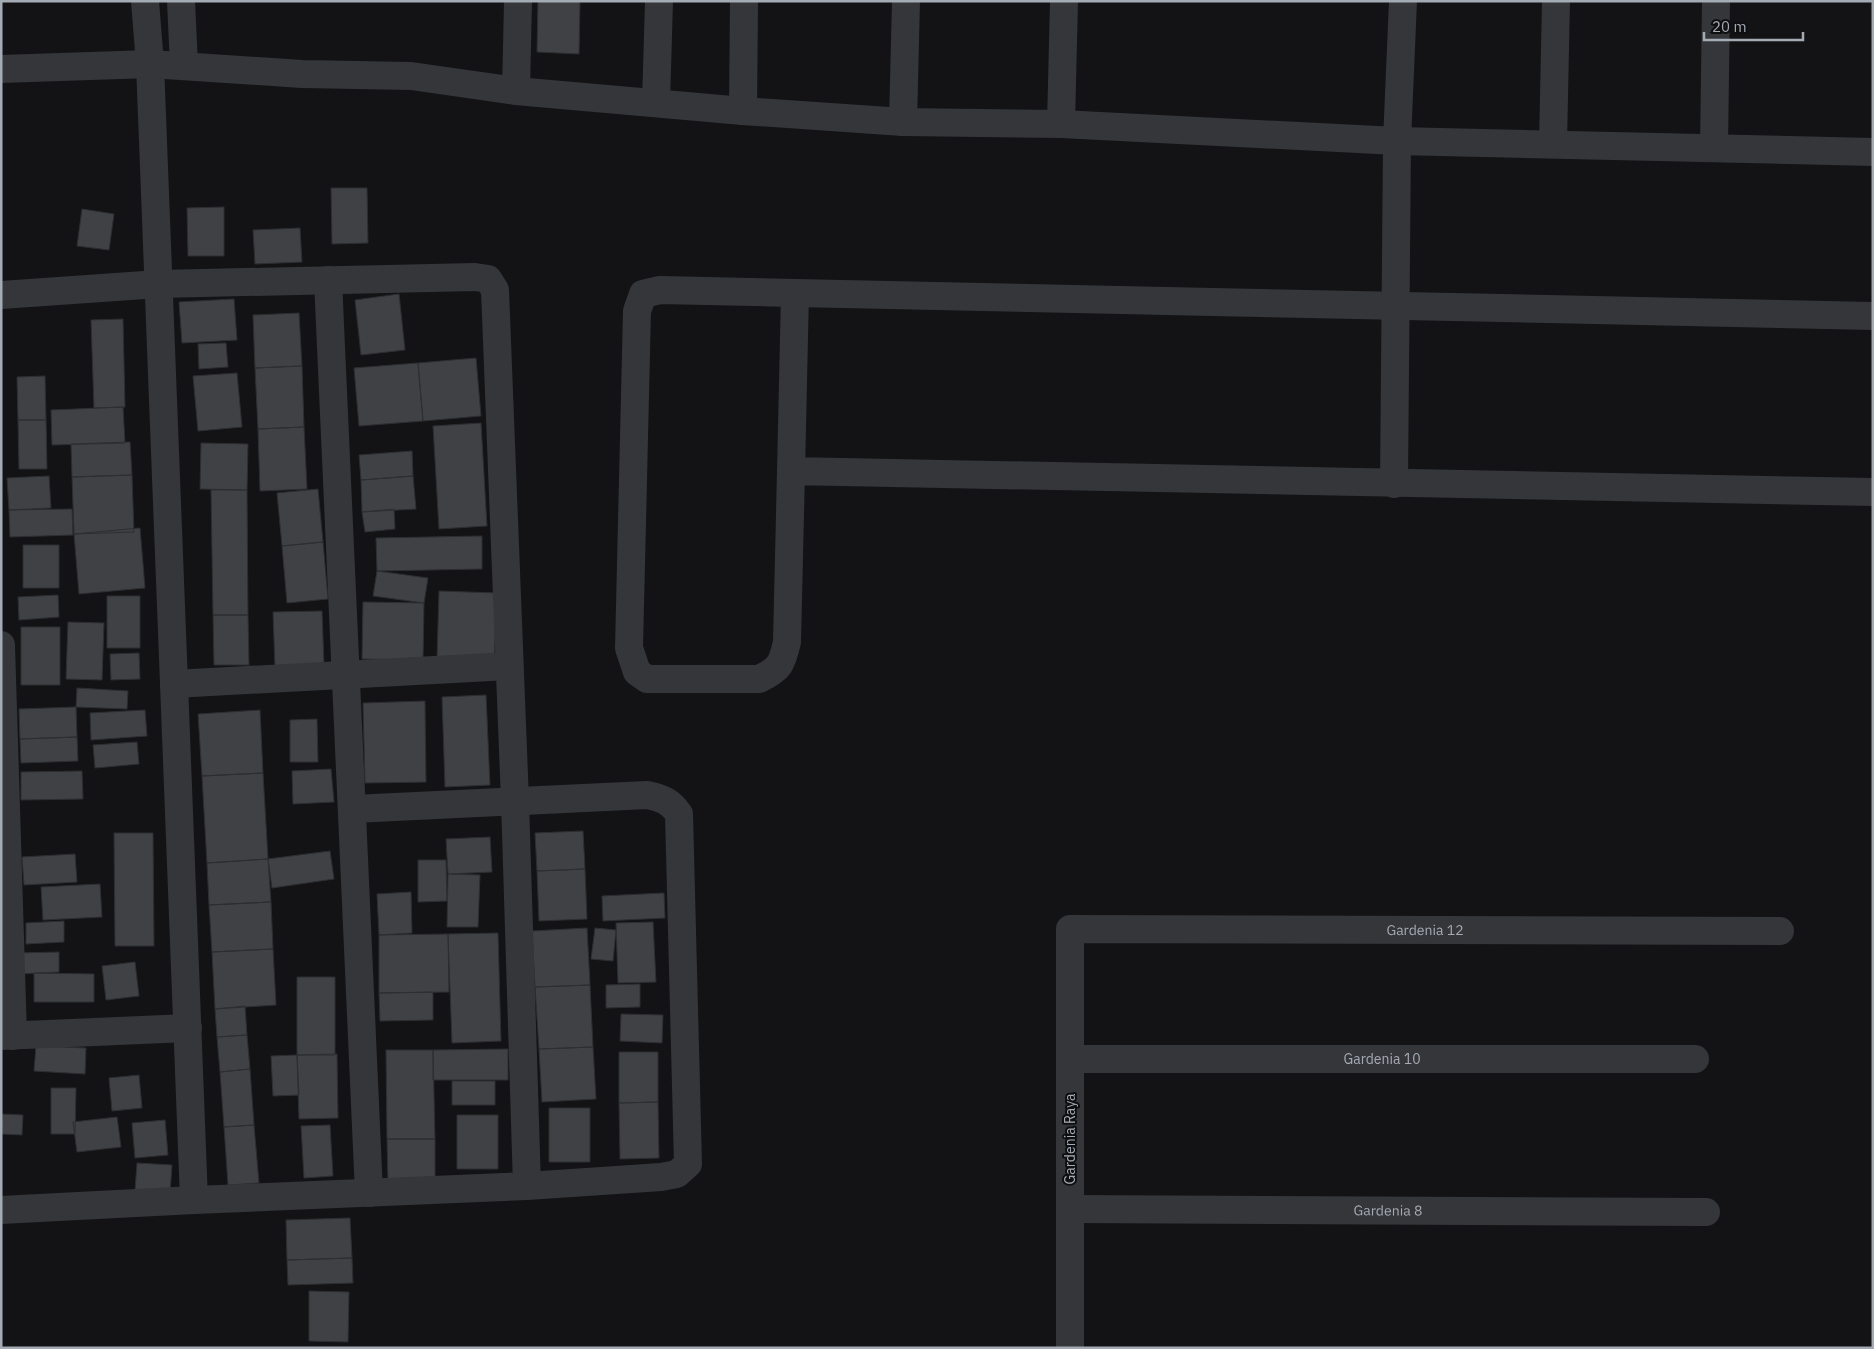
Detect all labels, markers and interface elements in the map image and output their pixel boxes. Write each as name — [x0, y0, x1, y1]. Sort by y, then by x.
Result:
scale bar — [1704, 10, 1803, 42]
text: 20 m — [1712, 17, 1747, 36]
street label: Gardenia 12 — [1386, 921, 1464, 939]
street label: Gardenia 10 — [1343, 1050, 1421, 1068]
street label: Gardenia Raya — [1061, 1093, 1079, 1184]
street label: Gardenia 8 — [1354, 1201, 1422, 1220]

